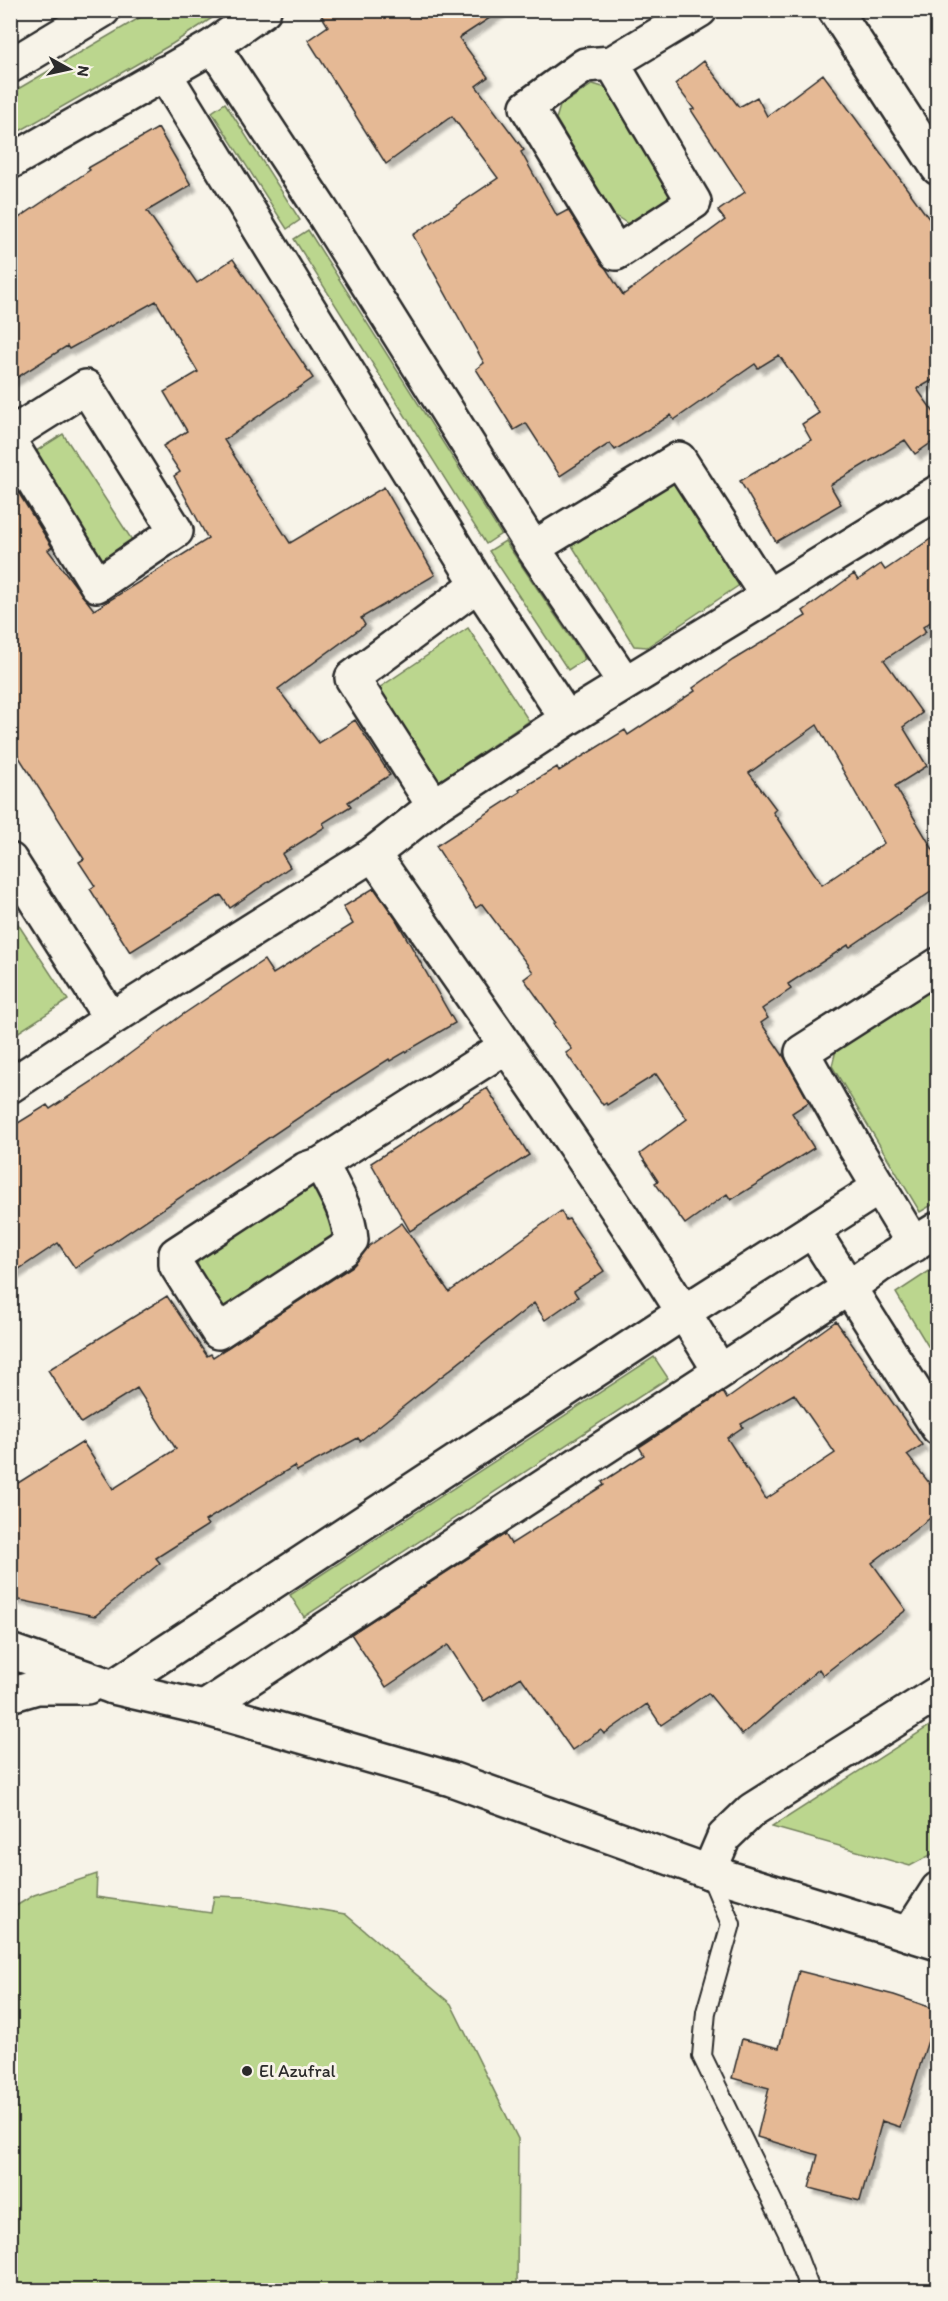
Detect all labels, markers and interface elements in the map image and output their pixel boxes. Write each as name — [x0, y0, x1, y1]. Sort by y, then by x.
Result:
north arrow — [39, 39, 99, 99]
text: N — [73, 64, 94, 78]
place label: El Azufral — [259, 2060, 336, 2082]
marker: El Azufral — [240, 2064, 254, 2078]

